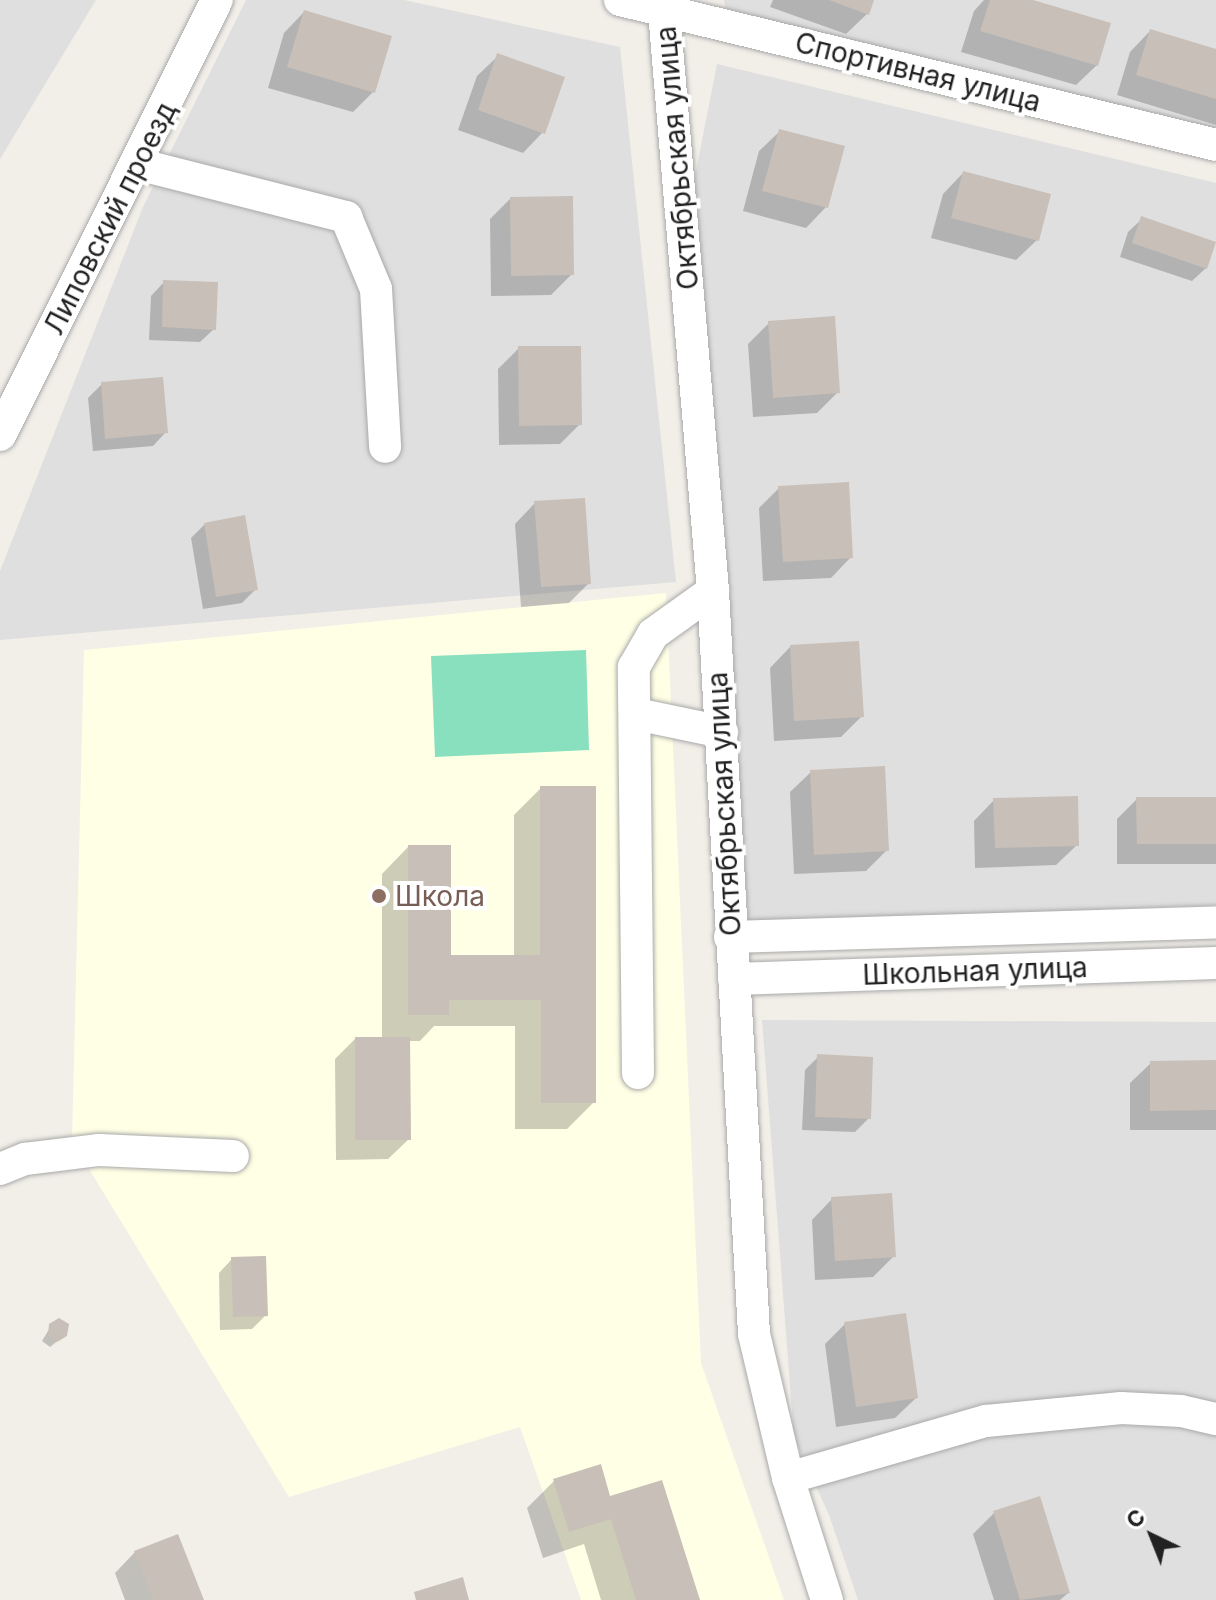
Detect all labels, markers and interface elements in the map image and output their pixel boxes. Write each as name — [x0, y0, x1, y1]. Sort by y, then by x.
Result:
street label: Октябрьская улица — [649, 25, 705, 291]
street label: Спортивная улица — [792, 25, 1044, 119]
street label: Липовский проезд — [37, 96, 183, 340]
street label: Октябрьская улица — [700, 671, 748, 937]
place label: Школа — [395, 879, 485, 913]
marker: Школа — [370, 887, 388, 905]
street label: Школьная улица — [862, 950, 1088, 992]
north arrow — [1112, 1496, 1192, 1576]
text: С — [1121, 1503, 1150, 1534]

